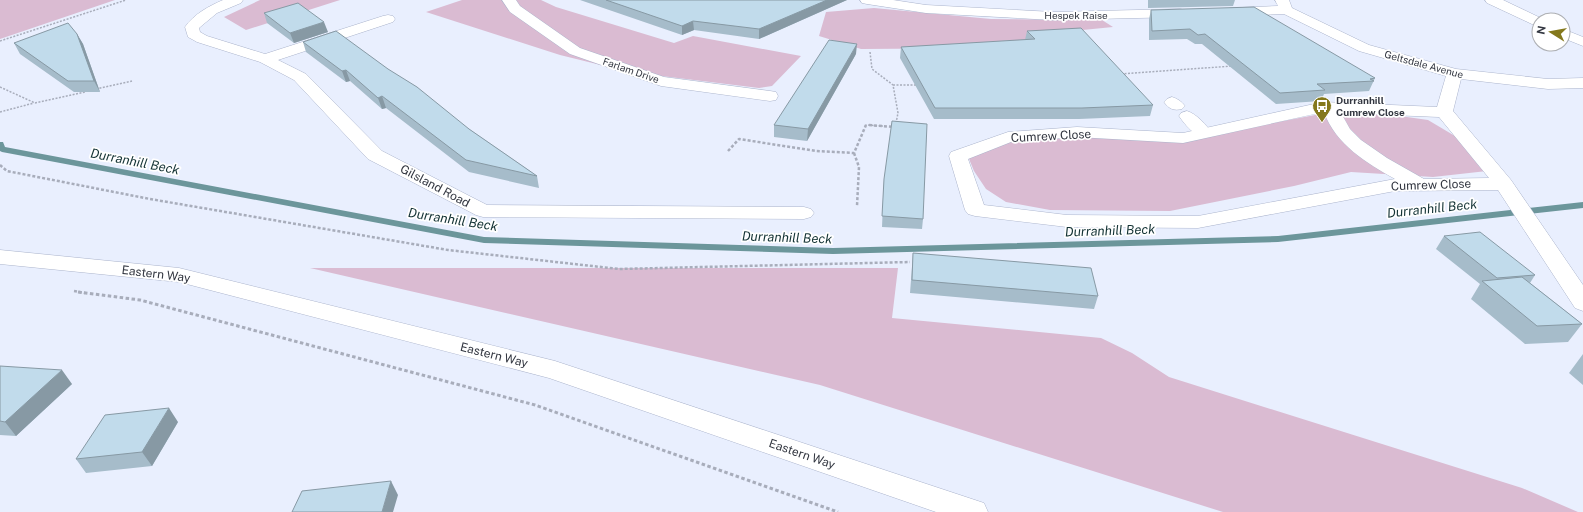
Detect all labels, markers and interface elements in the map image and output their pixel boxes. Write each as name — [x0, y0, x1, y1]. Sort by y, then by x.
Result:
street label: Hespek Raise — [1044, 9, 1108, 21]
north arrow — [1531, 12, 1571, 52]
text: N — [1534, 25, 1548, 35]
street label: Geltsdale Avenue — [1383, 48, 1465, 80]
street label: Farlam Drive — [601, 55, 661, 85]
place label: Durranhill Cumrew Close — [1336, 94, 1405, 118]
bus stop icon: Durranhill Cumrew Close — [1311, 95, 1333, 123]
street label: Cumrew Close — [1010, 127, 1092, 145]
water label: Durranhill Beck — [89, 146, 181, 177]
street label: Gilsland Road — [398, 162, 472, 210]
street label: Cumrew Close — [1391, 177, 1472, 193]
water label: Durranhill Beck — [1386, 196, 1478, 221]
water label: Durranhill Beck — [407, 205, 499, 234]
water label: Durranhill Beck — [1065, 221, 1155, 240]
water label: Durranhill Beck — [742, 228, 832, 247]
street label: Eastern Way — [121, 263, 192, 285]
street label: Eastern Way — [459, 340, 530, 370]
street label: Eastern Way — [767, 436, 838, 472]

